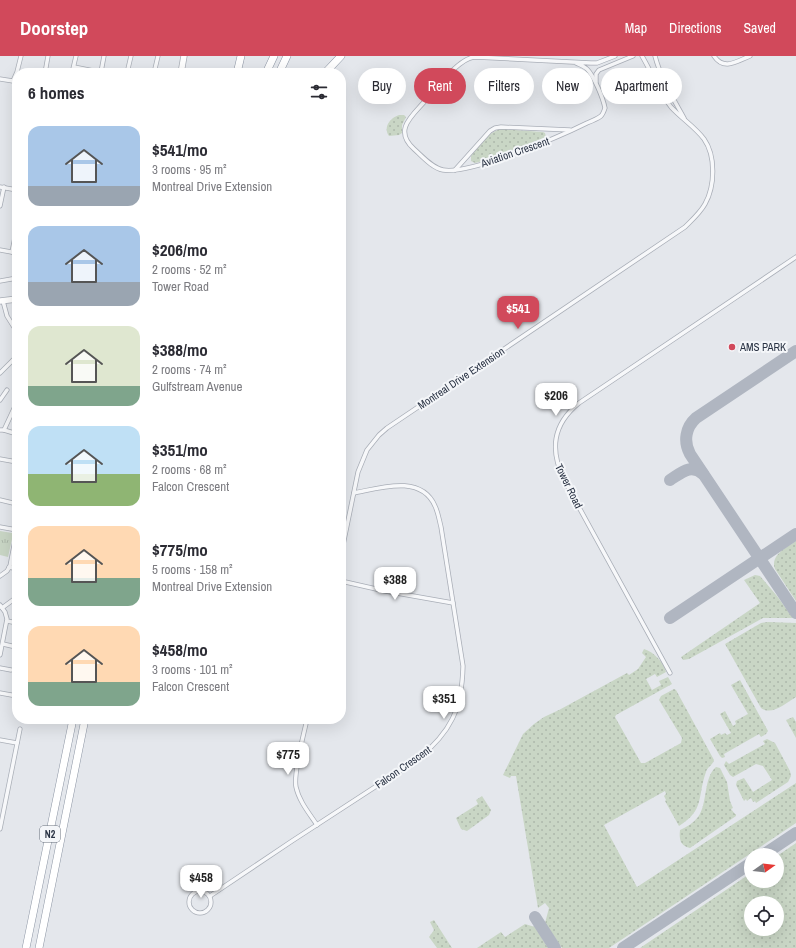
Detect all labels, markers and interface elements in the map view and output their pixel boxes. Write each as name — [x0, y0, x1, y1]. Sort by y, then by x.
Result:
text: Doorstep — [20, 15, 88, 41]
text: Map — [625, 19, 647, 37]
text: Directions — [669, 19, 721, 37]
text: Saved — [743, 19, 776, 37]
chip: Buy — [358, 68, 406, 104]
chip: Rent — [414, 68, 466, 104]
chip: Filters — [474, 68, 534, 104]
chip: New — [542, 68, 593, 104]
chip: Apartment — [601, 68, 682, 104]
text: 6 homes — [28, 81, 85, 104]
icon: filters — [308, 81, 330, 103]
street label: Aviation Crescent — [478, 134, 552, 171]
text: $541/mo — [152, 138, 208, 161]
icon: home — [60, 142, 108, 190]
text: 3 rooms · 95 m² — [152, 161, 227, 178]
text: Montreal Drive Extension — [152, 178, 272, 195]
text: $206/mo — [152, 238, 208, 261]
icon: home — [60, 242, 108, 290]
text: 2 rooms · 52 m² — [152, 261, 227, 278]
text: Tower Road — [152, 278, 209, 295]
pin: $541 — [494, 296, 542, 330]
text: $541 — [506, 300, 530, 317]
text: $388/mo — [152, 338, 208, 361]
place label: AMS PARK — [739, 340, 786, 354]
icon: home — [60, 342, 108, 390]
marker: AMS PARK — [727, 342, 737, 352]
street label: Montreal Drive Extension — [415, 344, 507, 412]
text: 2 rooms · 74 m² — [152, 361, 227, 378]
text: Gulfstream Avenue — [152, 378, 242, 395]
pin: $206 — [532, 383, 580, 417]
text: $206 — [544, 387, 568, 404]
text: $351/mo — [152, 438, 208, 461]
icon: home — [60, 442, 108, 490]
text: 2 rooms · 68 m² — [152, 461, 227, 478]
street label: Tower Road — [552, 461, 586, 511]
text: Falcon Crescent — [152, 478, 229, 495]
text: $775/mo — [152, 538, 208, 561]
icon: home — [60, 542, 108, 590]
text: 5 rooms · 158 m² — [152, 561, 233, 578]
pin: $388 — [371, 567, 419, 601]
text: $388 — [383, 571, 407, 588]
text: Montreal Drive Extension — [152, 578, 272, 595]
text: $458/mo — [152, 638, 208, 661]
icon: home — [60, 642, 108, 690]
text: 3 rooms · 101 m² — [152, 661, 233, 678]
text: Falcon Crescent — [152, 678, 229, 695]
pin: $351 — [420, 686, 468, 720]
text: $351 — [432, 690, 456, 707]
pin: $775 — [264, 742, 312, 776]
street label: Falcon Crescent — [372, 742, 434, 791]
text: $775 — [276, 746, 300, 763]
road number: N2 — [40, 826, 60, 842]
north arrow — [744, 848, 784, 888]
map controls — [744, 848, 784, 936]
pin: $458 — [177, 865, 225, 899]
text: $458 — [189, 869, 213, 886]
button: locate — [744, 896, 784, 936]

